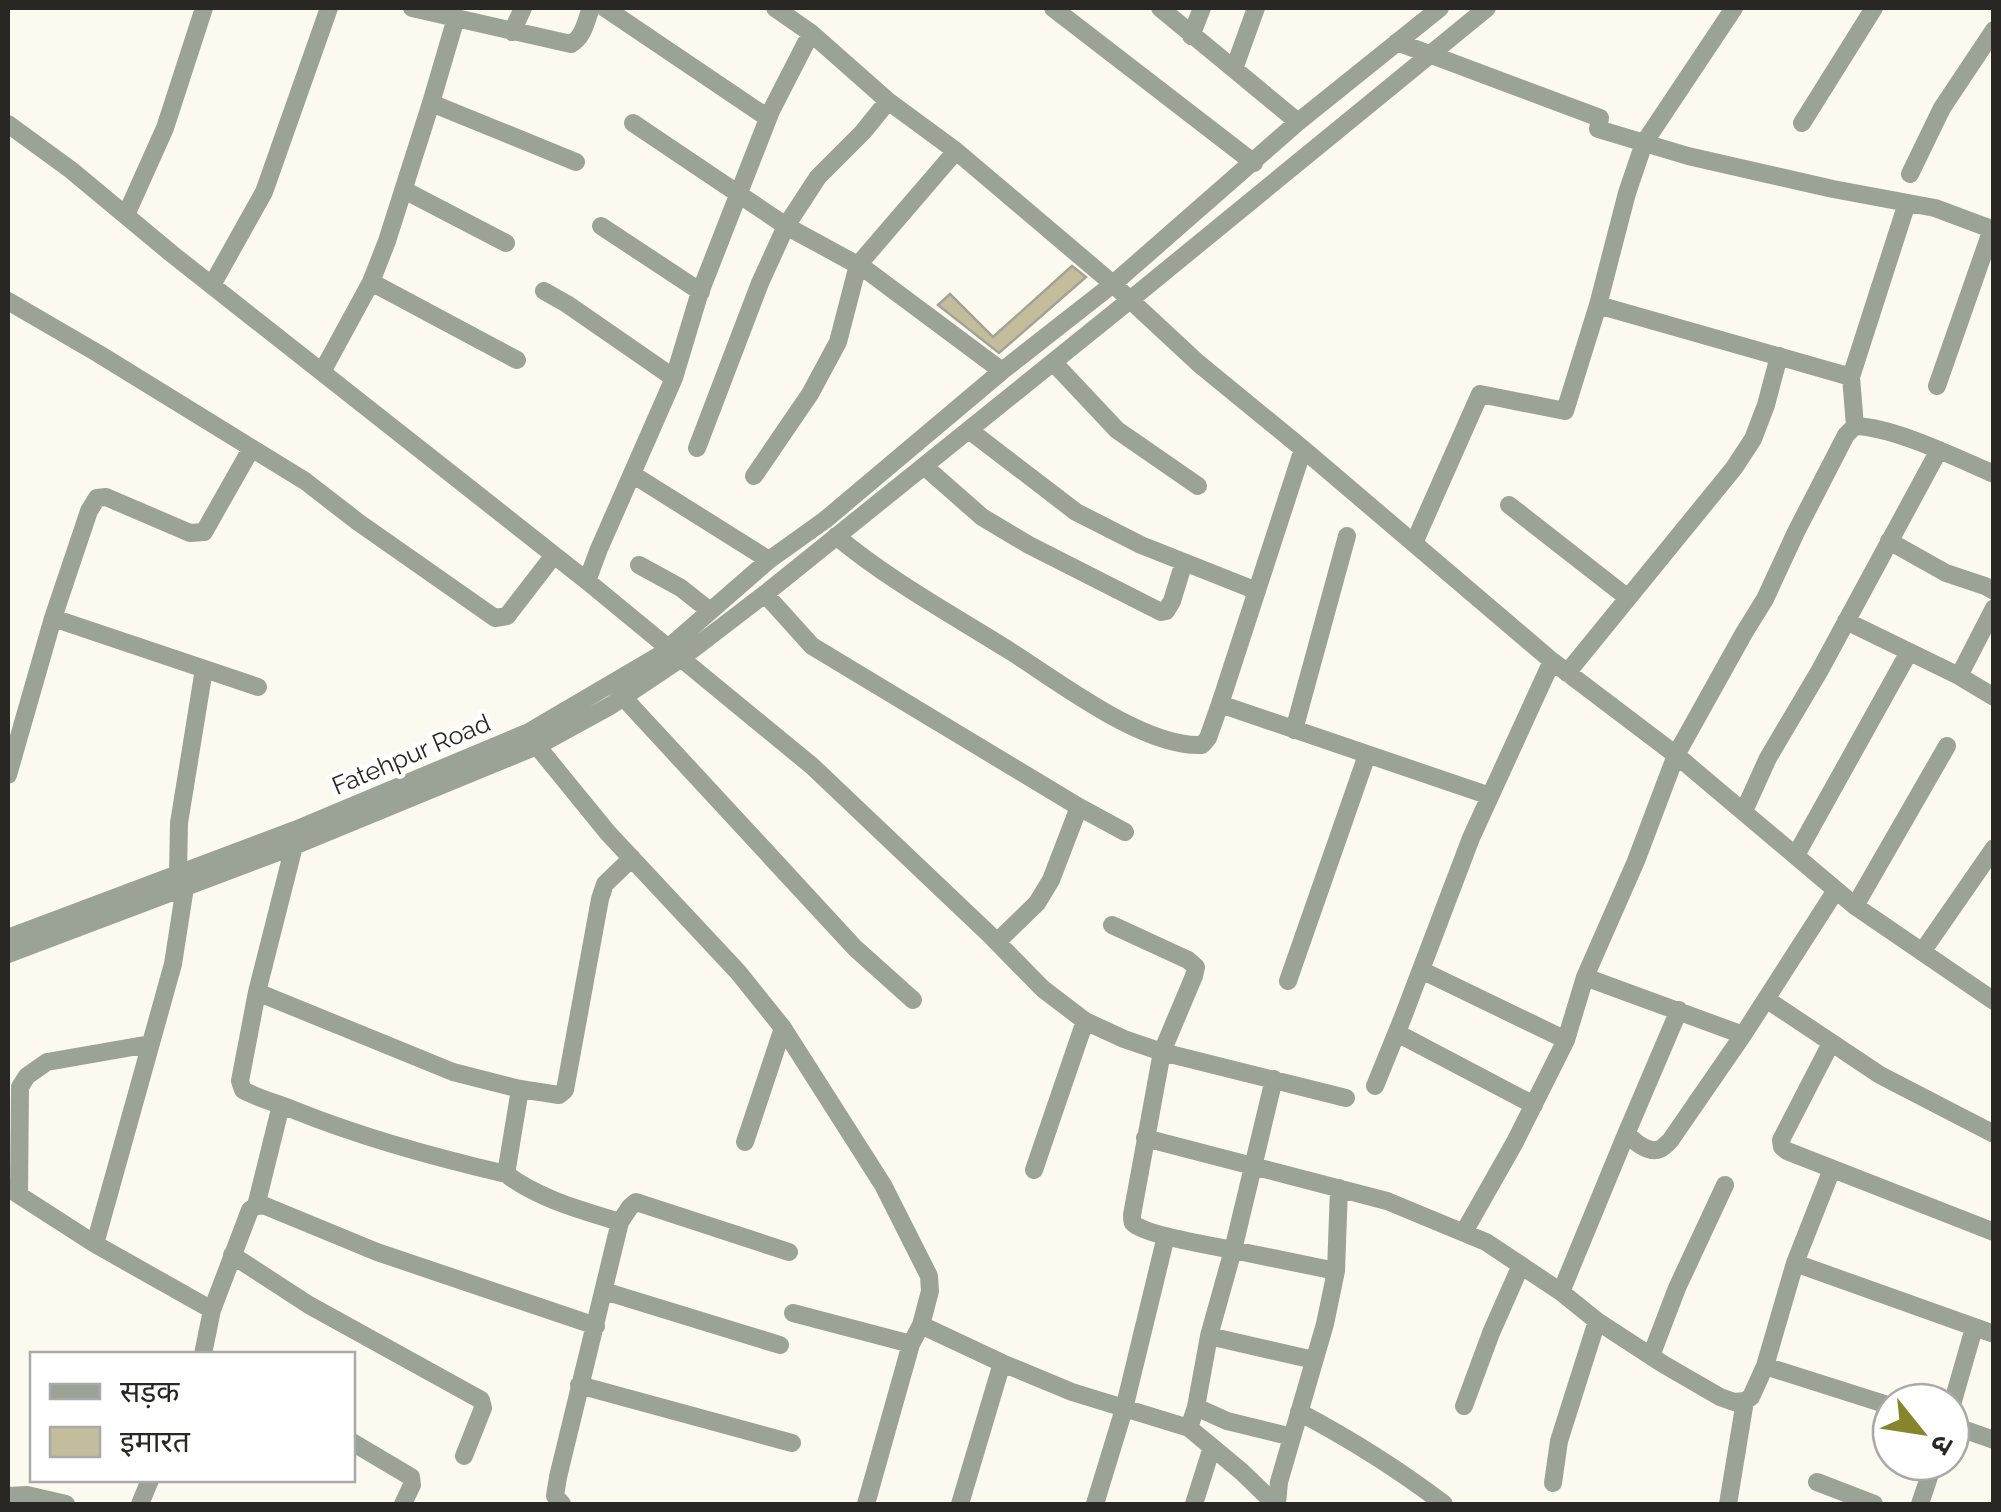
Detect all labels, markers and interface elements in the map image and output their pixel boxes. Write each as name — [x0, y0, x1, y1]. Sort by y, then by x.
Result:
street label: Fatehpur Road — [327, 707, 495, 801]
legend — [30, 1352, 355, 1482]
text: सड़क — [120, 1374, 180, 1409]
north arrow — [1871, 1382, 1971, 1482]
text: इमारत — [120, 1424, 191, 1459]
text: उ — [1924, 1429, 1961, 1460]

